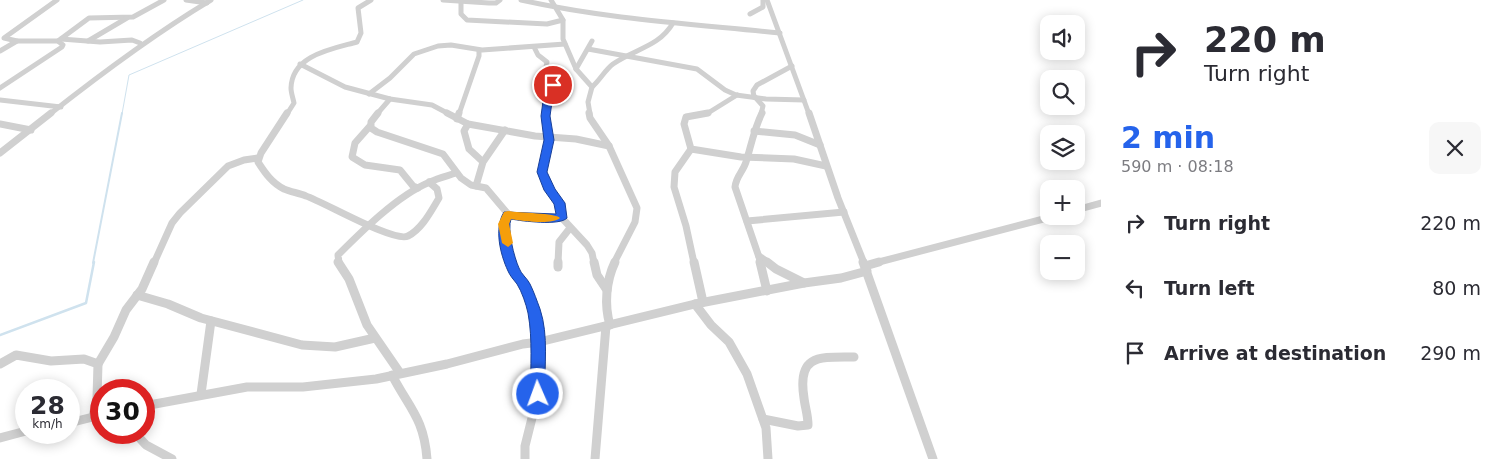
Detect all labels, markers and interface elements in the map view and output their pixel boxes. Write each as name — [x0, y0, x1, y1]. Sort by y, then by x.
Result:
map controls — [1040, 15, 1085, 280]
button: sound — [1040, 15, 1085, 60]
icon: right — [1121, 20, 1186, 85]
text: 220 m — [1204, 20, 1326, 60]
text: Turn right — [1204, 61, 1309, 86]
pin — [532, 64, 574, 106]
button: search — [1040, 70, 1085, 115]
icon: arrive — [539, 71, 567, 99]
text: 2 min — [1121, 120, 1215, 155]
button: close — [1429, 122, 1481, 174]
button: layers — [1040, 125, 1085, 170]
text: 590 m · 08:18 — [1121, 157, 1234, 176]
button: + — [1040, 180, 1085, 225]
icon: right — [1121, 209, 1149, 237]
text: Turn right — [1164, 212, 1270, 234]
text: 220 m — [1420, 212, 1481, 234]
button: − — [1040, 235, 1085, 280]
icon: left — [1121, 274, 1149, 302]
text: Turn left — [1164, 277, 1255, 299]
text: 80 m — [1432, 277, 1481, 299]
icon: arrive — [1121, 339, 1149, 367]
text: Arrive at destination — [1164, 342, 1386, 364]
text: 290 m — [1420, 342, 1481, 364]
position arrow — [511, 367, 563, 419]
speed limit sign: 30 — [90, 379, 155, 444]
text: 28 — [30, 391, 65, 420]
text: km/h — [32, 417, 63, 431]

